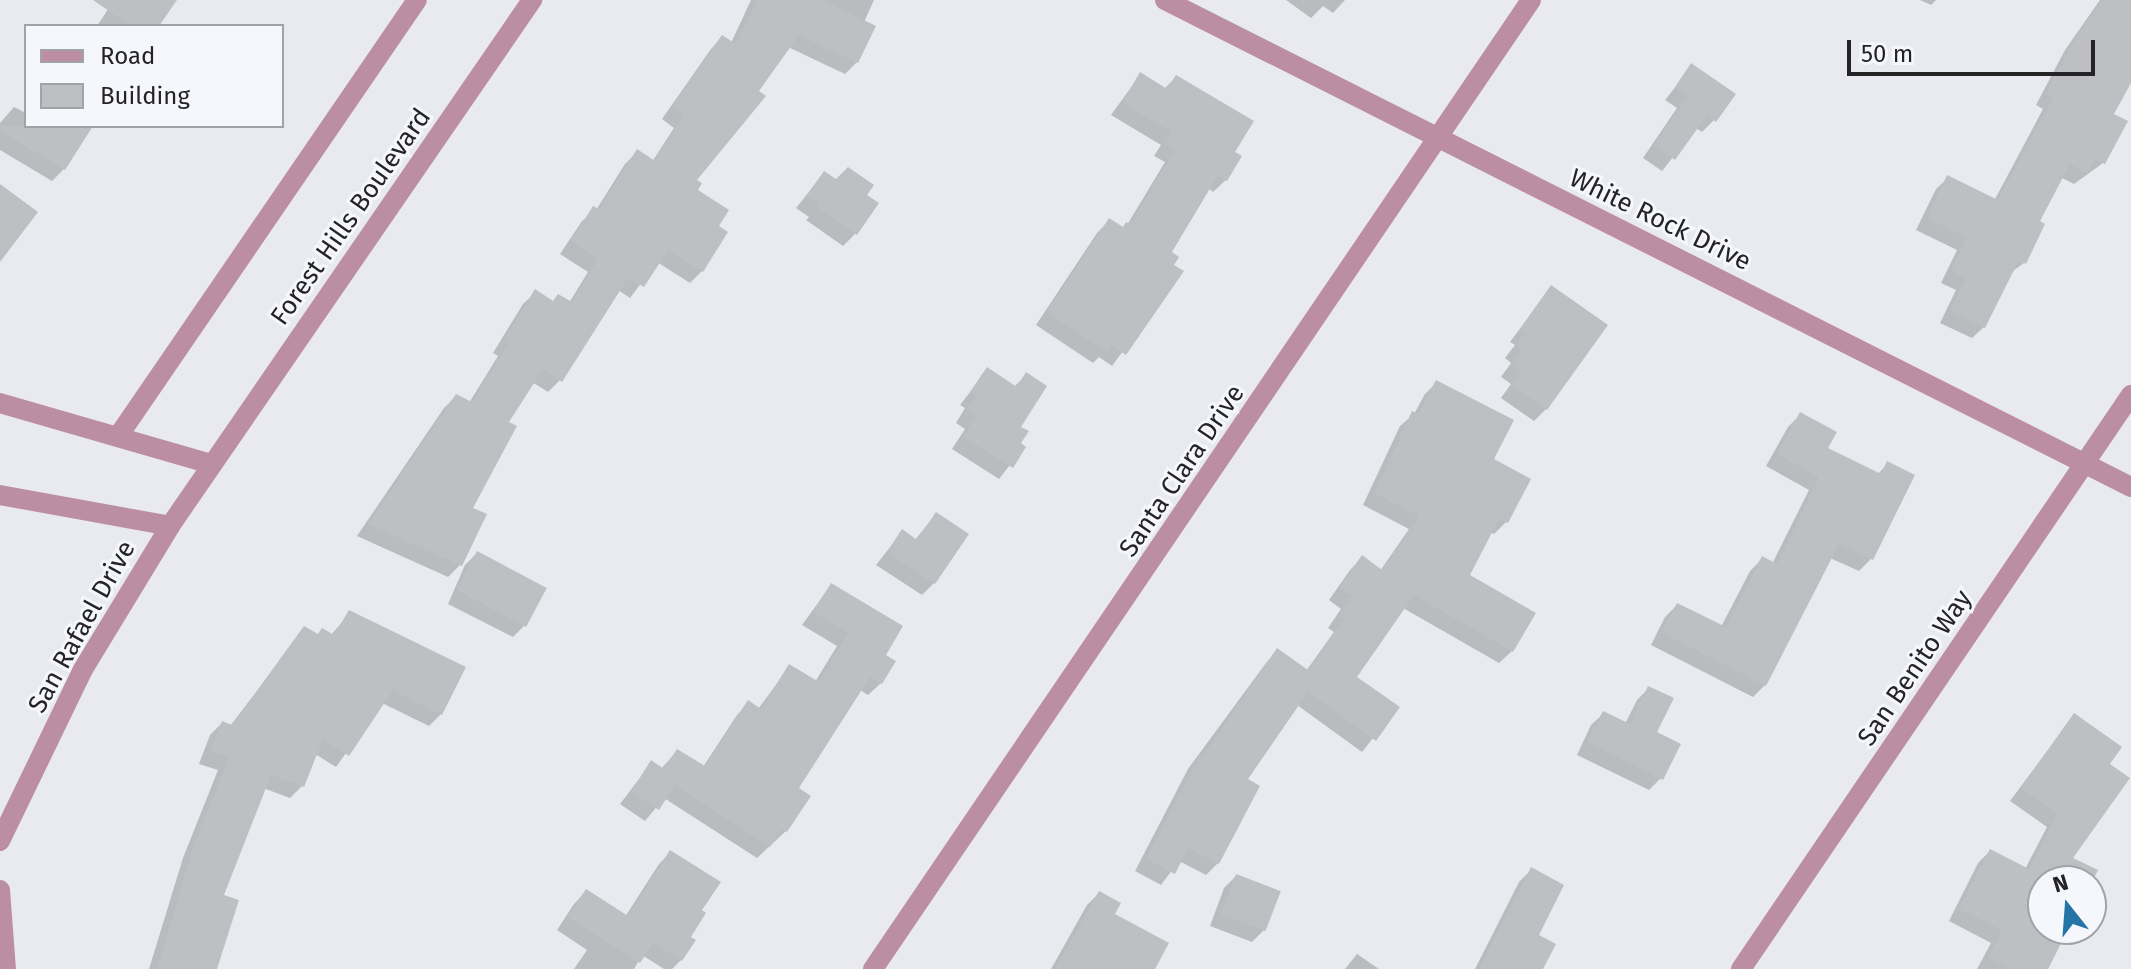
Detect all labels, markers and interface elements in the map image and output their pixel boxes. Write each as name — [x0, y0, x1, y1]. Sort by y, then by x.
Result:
legend — [24, 24, 284, 128]
scale bar — [1851, 24, 2099, 74]
text: 50 m — [1861, 40, 1913, 68]
text: Road — [100, 42, 155, 70]
text: Building — [100, 82, 190, 110]
street label: Forest Hills Boulevard — [264, 103, 438, 331]
street label: White Rock Drive — [1564, 163, 1756, 277]
street label: Santa Clara Drive — [1113, 379, 1251, 563]
street label: San Rafael Drive — [22, 535, 142, 719]
street label: San Benito Way — [1851, 584, 1979, 752]
north arrow — [2027, 865, 2107, 945]
text: N — [2049, 868, 2071, 899]

